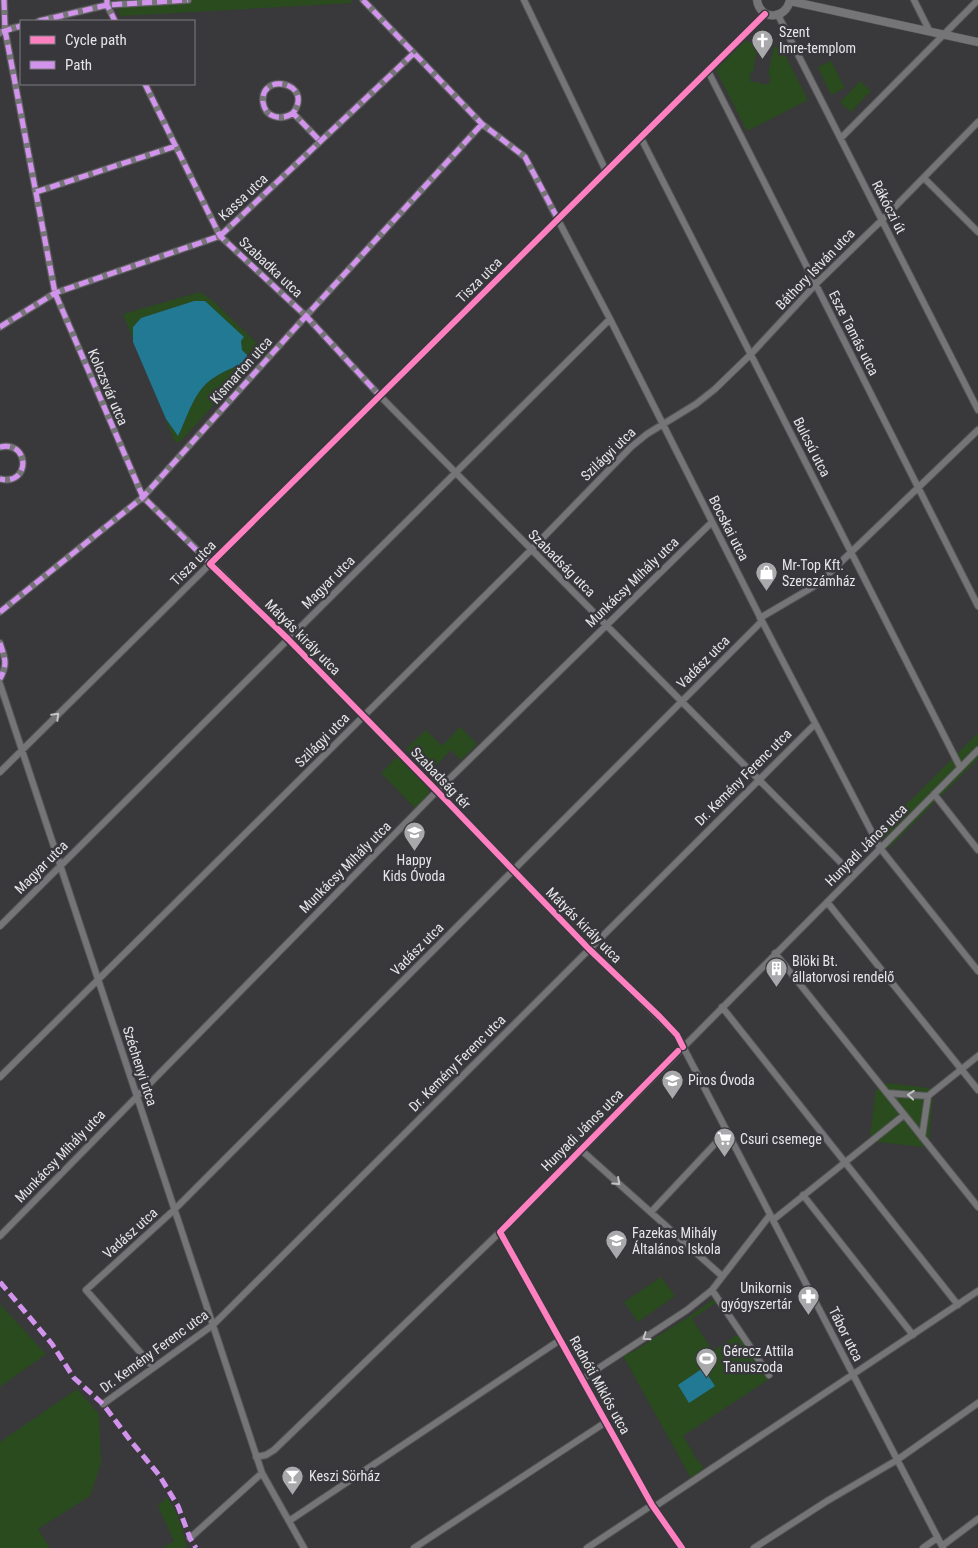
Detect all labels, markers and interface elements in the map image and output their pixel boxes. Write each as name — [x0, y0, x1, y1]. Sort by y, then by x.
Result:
legend — [20, 20, 195, 85]
place label: Szent Imre-templom — [779, 24, 856, 56]
church icon: Szent Imre-templom — [751, 28, 775, 59]
text: Cycle path — [65, 31, 127, 49]
text: Path — [65, 56, 92, 74]
street label: Kassa utca — [215, 170, 271, 224]
street label: Rákóczi út — [869, 178, 909, 236]
street label: Báthory István utca — [772, 225, 858, 313]
street label: Szabadka utca — [236, 234, 306, 300]
street label: Tisza utca — [453, 254, 505, 306]
street label: Esze Tamás utca — [826, 288, 882, 378]
street label: Kismarton utca — [207, 333, 275, 407]
street label: Kolozsvár utca — [85, 346, 131, 428]
street label: Bulcsú utca — [790, 415, 834, 479]
street label: Szilágyi utca — [577, 424, 639, 484]
street label: Bocskai utca — [706, 493, 752, 563]
street label: Szabadság utca — [525, 526, 599, 600]
street label: Munkácsy Mihály utca — [582, 534, 682, 630]
street label: Tisza utca — [167, 537, 219, 589]
street label: Magyar utca — [298, 552, 358, 612]
place label: Mr-Top Kft. Szerszámház — [782, 557, 856, 589]
shop icon: Mr-Top Kft. Szerszámház — [754, 561, 778, 592]
street label: Mátyás király utca — [262, 596, 344, 678]
street label: Vadász utca — [673, 632, 733, 692]
street label: Szilágyi utca — [292, 710, 352, 770]
one-way arrow — [51, 713, 60, 722]
street label: Dr. Kemény Ferenc utca — [691, 725, 795, 829]
street label: Szabadság tér — [408, 744, 474, 812]
street label: Hunyadi János utca — [822, 801, 910, 889]
street label: Munkácsy Mihály utca — [296, 818, 394, 916]
school or university icon: Happy Kids Óvoda — [402, 820, 426, 851]
street label: Magyar utca — [11, 837, 71, 897]
place label: Happy Kids Óvoda — [383, 852, 445, 884]
street label: Mátyás király utca — [543, 884, 625, 966]
street label: Vadász utca — [387, 919, 447, 979]
place label: Blöki Bt. állatorvosi rendelő — [792, 953, 894, 985]
building icon: Blöki Bt. állatorvosi rendelő — [764, 957, 788, 988]
street label: Dr. Kemény Ferenc utca — [405, 1011, 509, 1115]
street label: Széchenyi utca — [120, 1024, 160, 1108]
school or university icon: Piros Óvoda — [660, 1068, 684, 1099]
place label: Piros Óvoda — [688, 1071, 755, 1088]
street label: Hunyadi János utca — [538, 1086, 626, 1174]
one-way arrow — [906, 1089, 914, 1100]
street label: Munkácsy Mihály utca — [12, 1106, 108, 1206]
supermarket icon: Csuri csemege — [712, 1127, 736, 1158]
place label: Csuri csemege — [740, 1131, 822, 1147]
one-way arrow — [611, 1176, 620, 1185]
street label: Vadász utca — [99, 1204, 161, 1262]
place label: Fazekas Mihály Általános Iskola — [632, 1225, 721, 1257]
school or university icon: Fazekas Mihály Általános Iskola — [604, 1229, 628, 1260]
place label: Unikornis gyógyszertár — [721, 1280, 792, 1312]
pharmacy icon: Unikornis gyógyszertár — [796, 1284, 820, 1315]
street label: Tábor utca — [826, 1304, 866, 1364]
street label: Dr. Kemény Ferenc utca — [97, 1306, 211, 1396]
one-way arrow — [642, 1330, 651, 1340]
street label: Radnóti Miklós utca — [566, 1333, 634, 1437]
place label: Gérecz Attila Tanuszoda — [723, 1343, 794, 1375]
sports icon: Gérecz Attila Tanuszoda — [695, 1347, 719, 1378]
bar icon: Keszi Sörház — [281, 1464, 305, 1495]
place label: Keszi Sörház — [309, 1468, 380, 1484]

